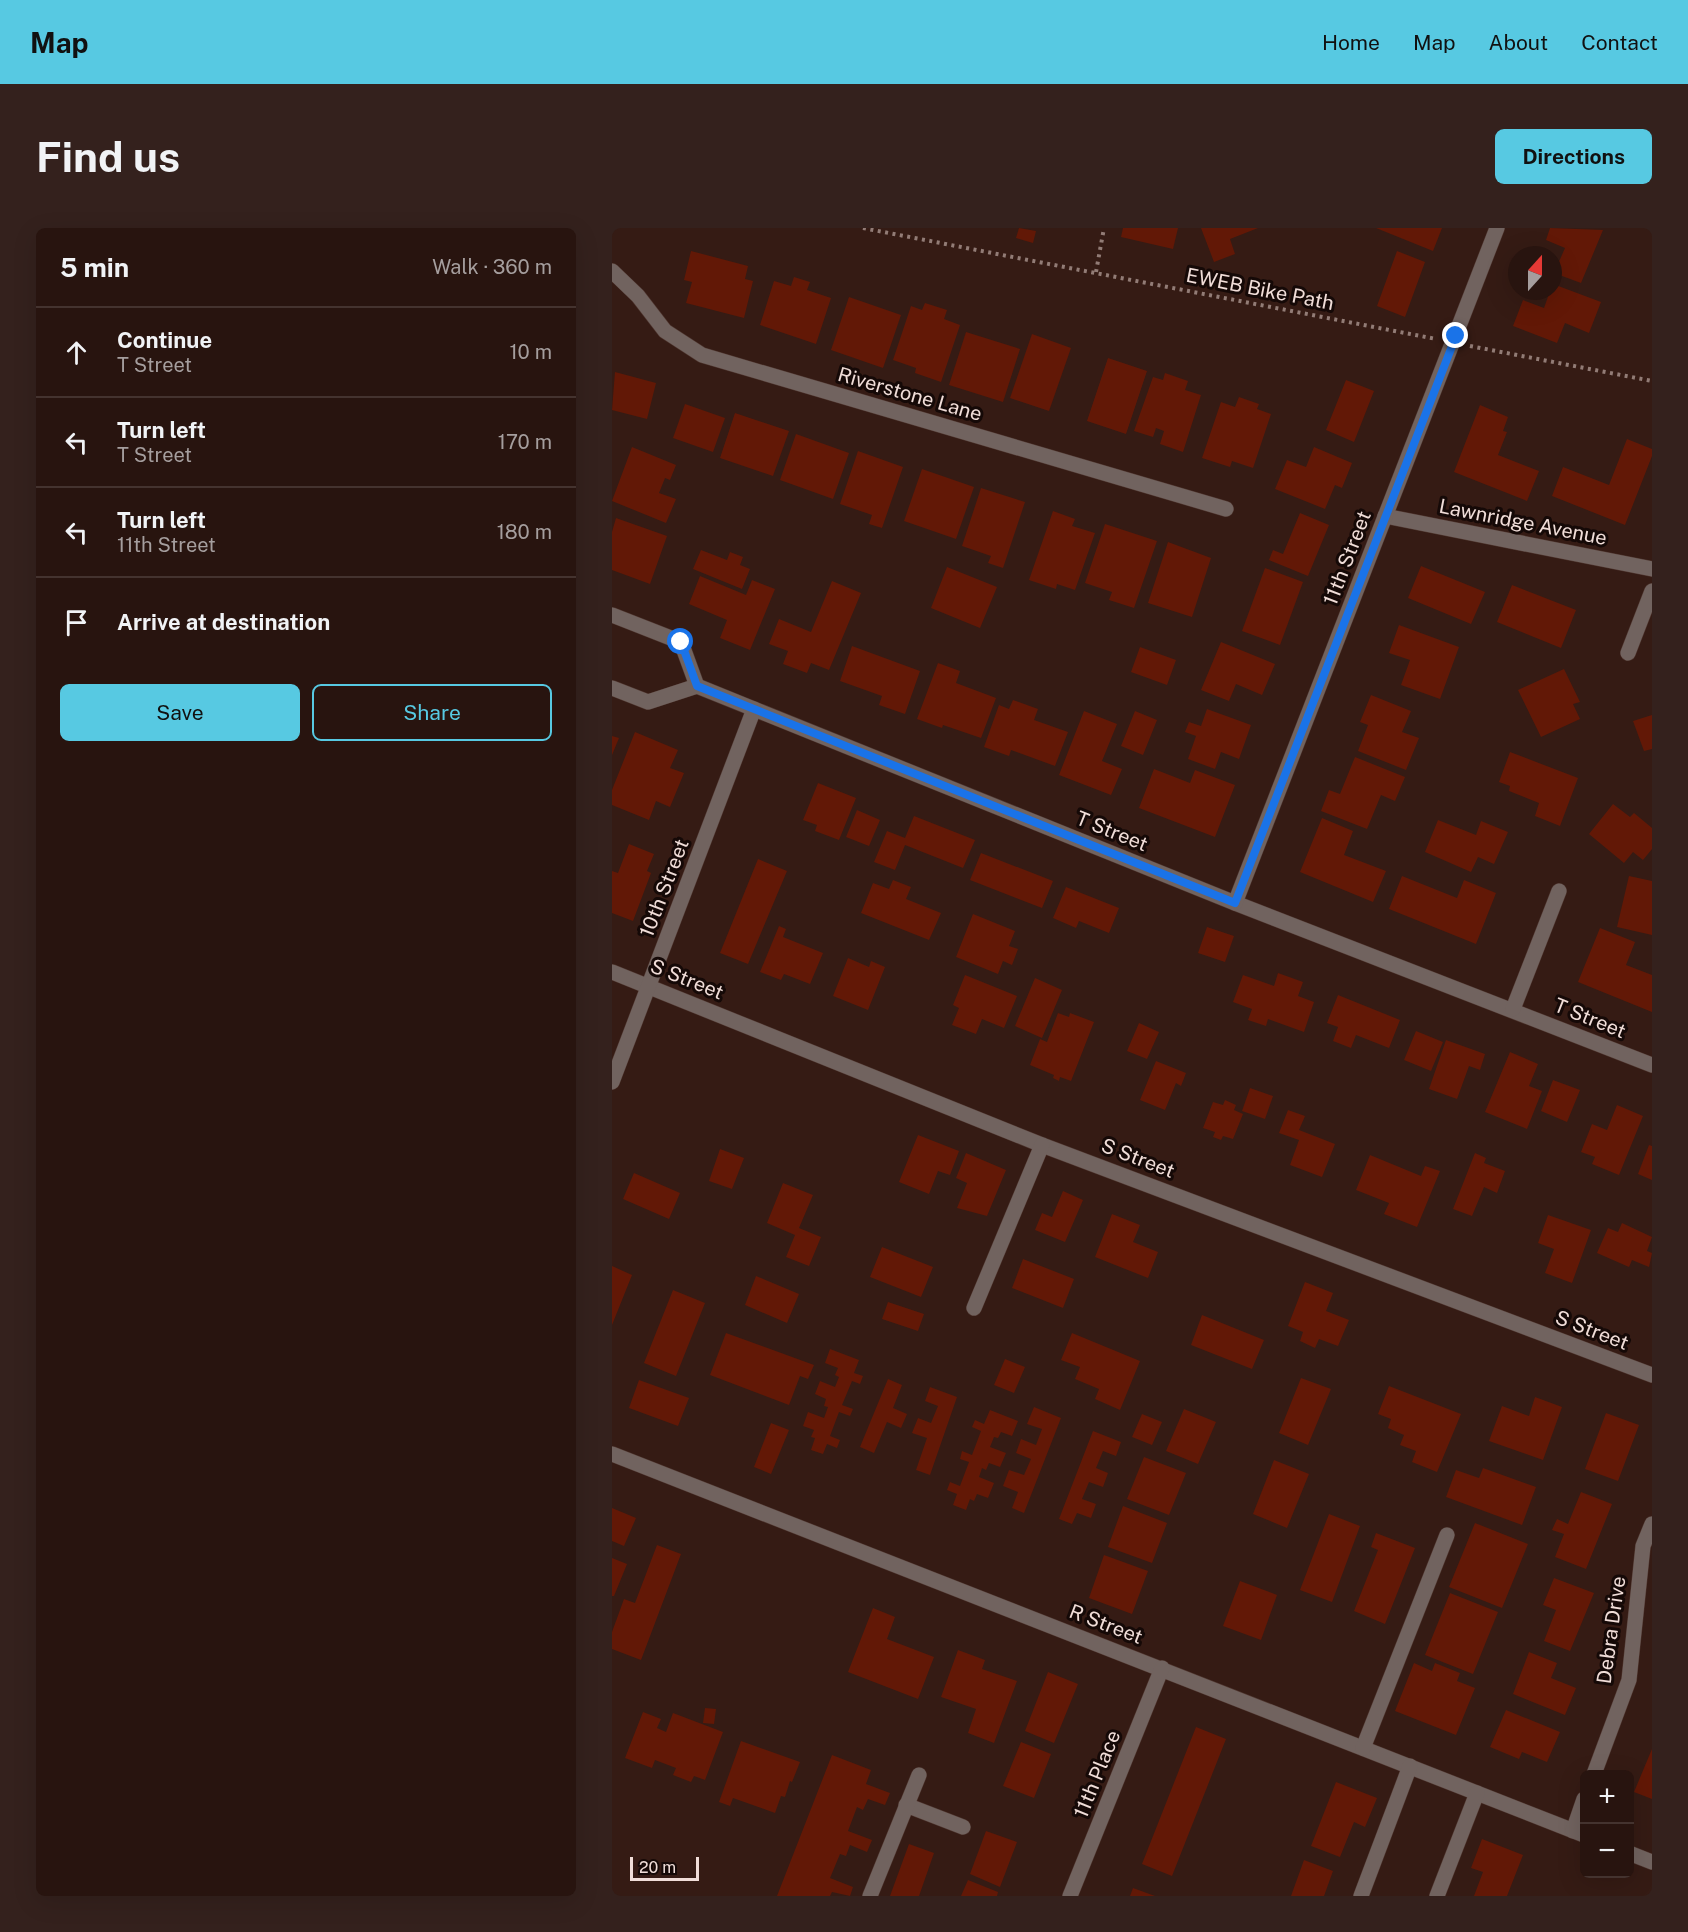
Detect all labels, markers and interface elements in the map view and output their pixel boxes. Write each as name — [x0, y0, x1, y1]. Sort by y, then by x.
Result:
text: Map — [30, 26, 89, 59]
text: Home — [1322, 30, 1380, 55]
text: Map — [1413, 30, 1456, 55]
text: About — [1489, 30, 1548, 55]
text: Contact — [1581, 30, 1658, 55]
button: Directions — [1495, 129, 1652, 184]
text: Find us — [36, 132, 180, 181]
north arrow — [1508, 246, 1562, 300]
text: 5 min — [60, 252, 129, 283]
text: Walk · 360 m — [432, 255, 552, 279]
street label: EWEB Bike Path — [1184, 263, 1336, 315]
route end — [1442, 322, 1468, 348]
text: Continue — [117, 327, 212, 353]
icon: ahead — [60, 336, 93, 369]
text: 10 m — [509, 340, 552, 364]
text: T Street — [117, 353, 192, 377]
street label: Riverstone Lane — [835, 362, 985, 426]
text: Turn left — [117, 417, 206, 443]
icon: left — [60, 426, 93, 459]
text: 170 m — [498, 430, 552, 454]
text: T Street — [117, 443, 192, 467]
street label: Lawnridge Avenue — [1437, 494, 1609, 550]
text: Turn left — [117, 507, 206, 533]
street label: 11th Street — [1318, 508, 1376, 608]
icon: left — [60, 516, 93, 549]
text: 180 m — [497, 520, 552, 544]
text: 11th Street — [117, 533, 216, 557]
icon: arrive — [60, 606, 93, 639]
text: Arrive at destination — [117, 609, 330, 635]
route start — [667, 628, 693, 654]
button: Save — [60, 684, 300, 741]
button: Share — [312, 684, 552, 741]
street label: T Street — [1073, 806, 1151, 856]
street label: 10th Street — [634, 836, 694, 940]
street label: S Street — [647, 954, 727, 1004]
street label: T Street — [1551, 993, 1629, 1043]
street label: S Street — [1098, 1133, 1178, 1183]
street label: S Street — [1552, 1305, 1632, 1355]
street label: Debra Drive — [1592, 1575, 1630, 1685]
street label: R Street — [1066, 1599, 1146, 1649]
street label: 11th Place — [1069, 1727, 1125, 1821]
map controls — [1580, 1770, 1634, 1878]
button: + — [1580, 1770, 1634, 1824]
button: − — [1580, 1824, 1634, 1878]
scale bar — [630, 1854, 699, 1882]
text: 20 m — [639, 1858, 676, 1877]

